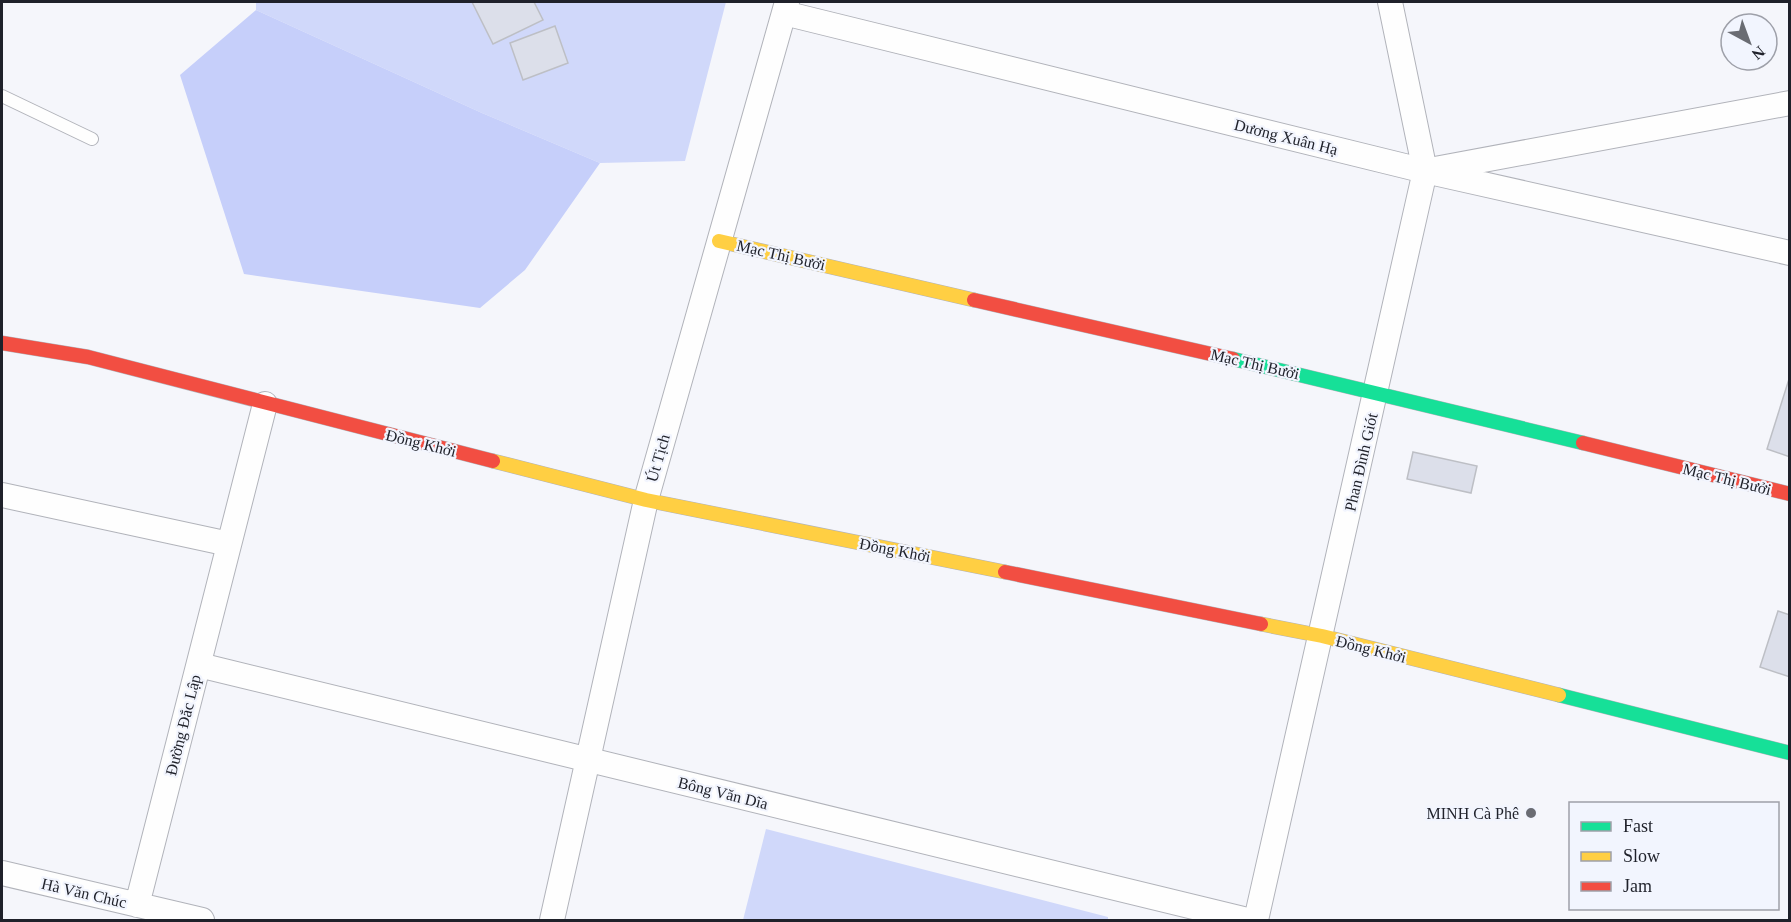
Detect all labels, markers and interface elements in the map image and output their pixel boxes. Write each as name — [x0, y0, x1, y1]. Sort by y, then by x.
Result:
north arrow — [1719, 12, 1779, 72]
text: N — [1748, 43, 1768, 63]
street label: Dương Xuân Hạ — [1232, 116, 1339, 159]
street label: Mạc Thị Bưởi — [735, 237, 828, 274]
street label: Mạc Thị Bưởi — [1209, 346, 1302, 383]
street label: Phan Đình Giót — [1341, 411, 1381, 513]
street label: Đồng Khởi — [384, 426, 459, 461]
street label: Út Tịch — [642, 432, 673, 484]
street label: Mạc Thị Bưởi — [1681, 460, 1774, 498]
street label: Đồng Khởi — [858, 535, 933, 566]
street label: Đồng Khởi — [1334, 632, 1409, 667]
street label: Đường Đắc Lập — [162, 673, 205, 777]
street label: Bông Văn Dĩa — [676, 774, 770, 813]
legend — [1569, 802, 1779, 910]
place label: MINH Cà Phê — [1427, 805, 1519, 822]
marker: MINH Cà Phê — [1524, 806, 1538, 820]
text: Fast — [1623, 816, 1653, 836]
text: Slow — [1623, 846, 1660, 866]
street label: Hà Văn Chúc — [40, 875, 128, 911]
text: Jam — [1623, 876, 1652, 896]

